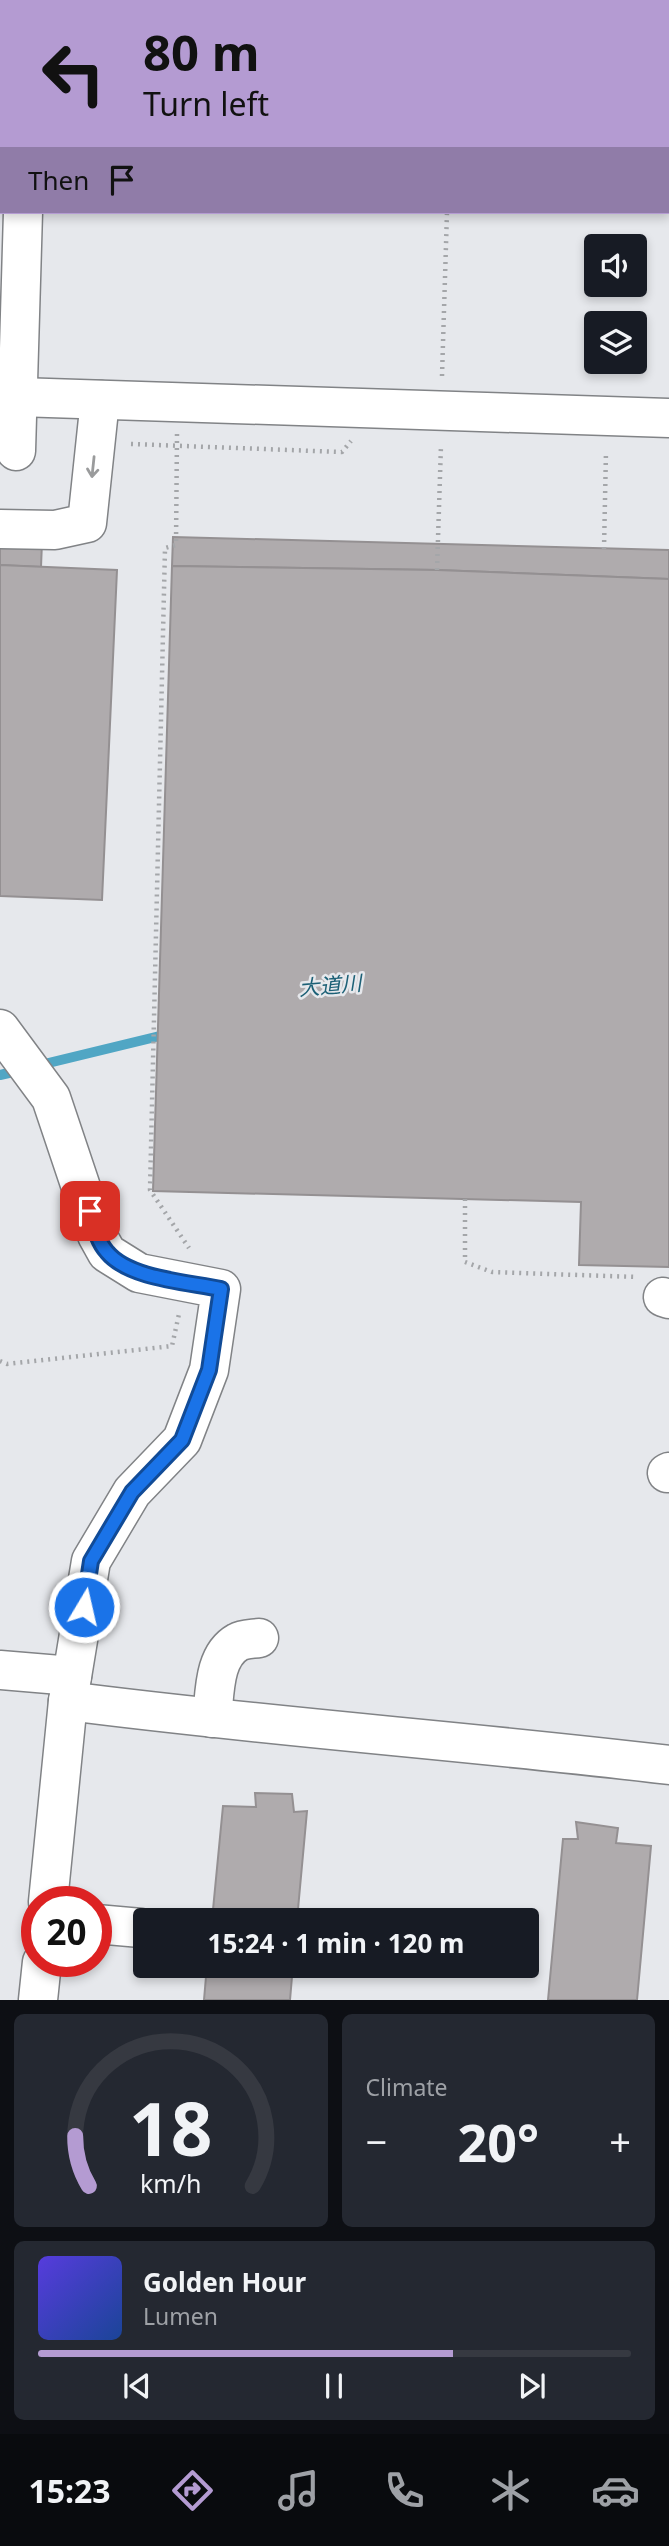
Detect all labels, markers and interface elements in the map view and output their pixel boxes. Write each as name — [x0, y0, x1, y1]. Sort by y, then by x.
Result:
text: 80 m — [143, 19, 260, 85]
icon: left — [28, 28, 119, 119]
text: Turn left — [143, 82, 269, 125]
icon: arrive — [103, 161, 141, 199]
text: Then — [28, 162, 89, 198]
map controls — [584, 234, 647, 374]
button: sound — [584, 234, 647, 297]
button: layers — [584, 311, 647, 374]
one-way arrow — [86, 456, 99, 478]
water label: 大道川 — [297, 968, 365, 1002]
pin — [60, 1181, 120, 1241]
icon: arrive — [71, 1192, 109, 1230]
position arrow — [47, 1570, 121, 1644]
speed limit sign: 20 — [21, 1886, 112, 1977]
text: 15:24 · 1 min · 120 m — [208, 1925, 464, 1961]
text: Climate — [366, 2071, 448, 2103]
text: 18 — [129, 2079, 212, 2178]
text: 20° — [457, 2106, 539, 2177]
text: − — [366, 2115, 387, 2167]
text: + — [609, 2115, 631, 2167]
text: km/h — [140, 2166, 202, 2200]
text: Golden Hour — [143, 2264, 306, 2300]
text: Lumen — [143, 2300, 218, 2332]
icon: previous — [118, 2367, 156, 2405]
icon: pause — [315, 2367, 353, 2405]
icon: next — [513, 2367, 551, 2405]
icon: directions — [168, 2466, 217, 2515]
icon: music — [274, 2466, 323, 2515]
icon: phone — [380, 2466, 429, 2515]
icon: climate — [486, 2466, 535, 2515]
icon: car — [591, 2466, 640, 2515]
text: 15:23 — [28, 2469, 111, 2512]

